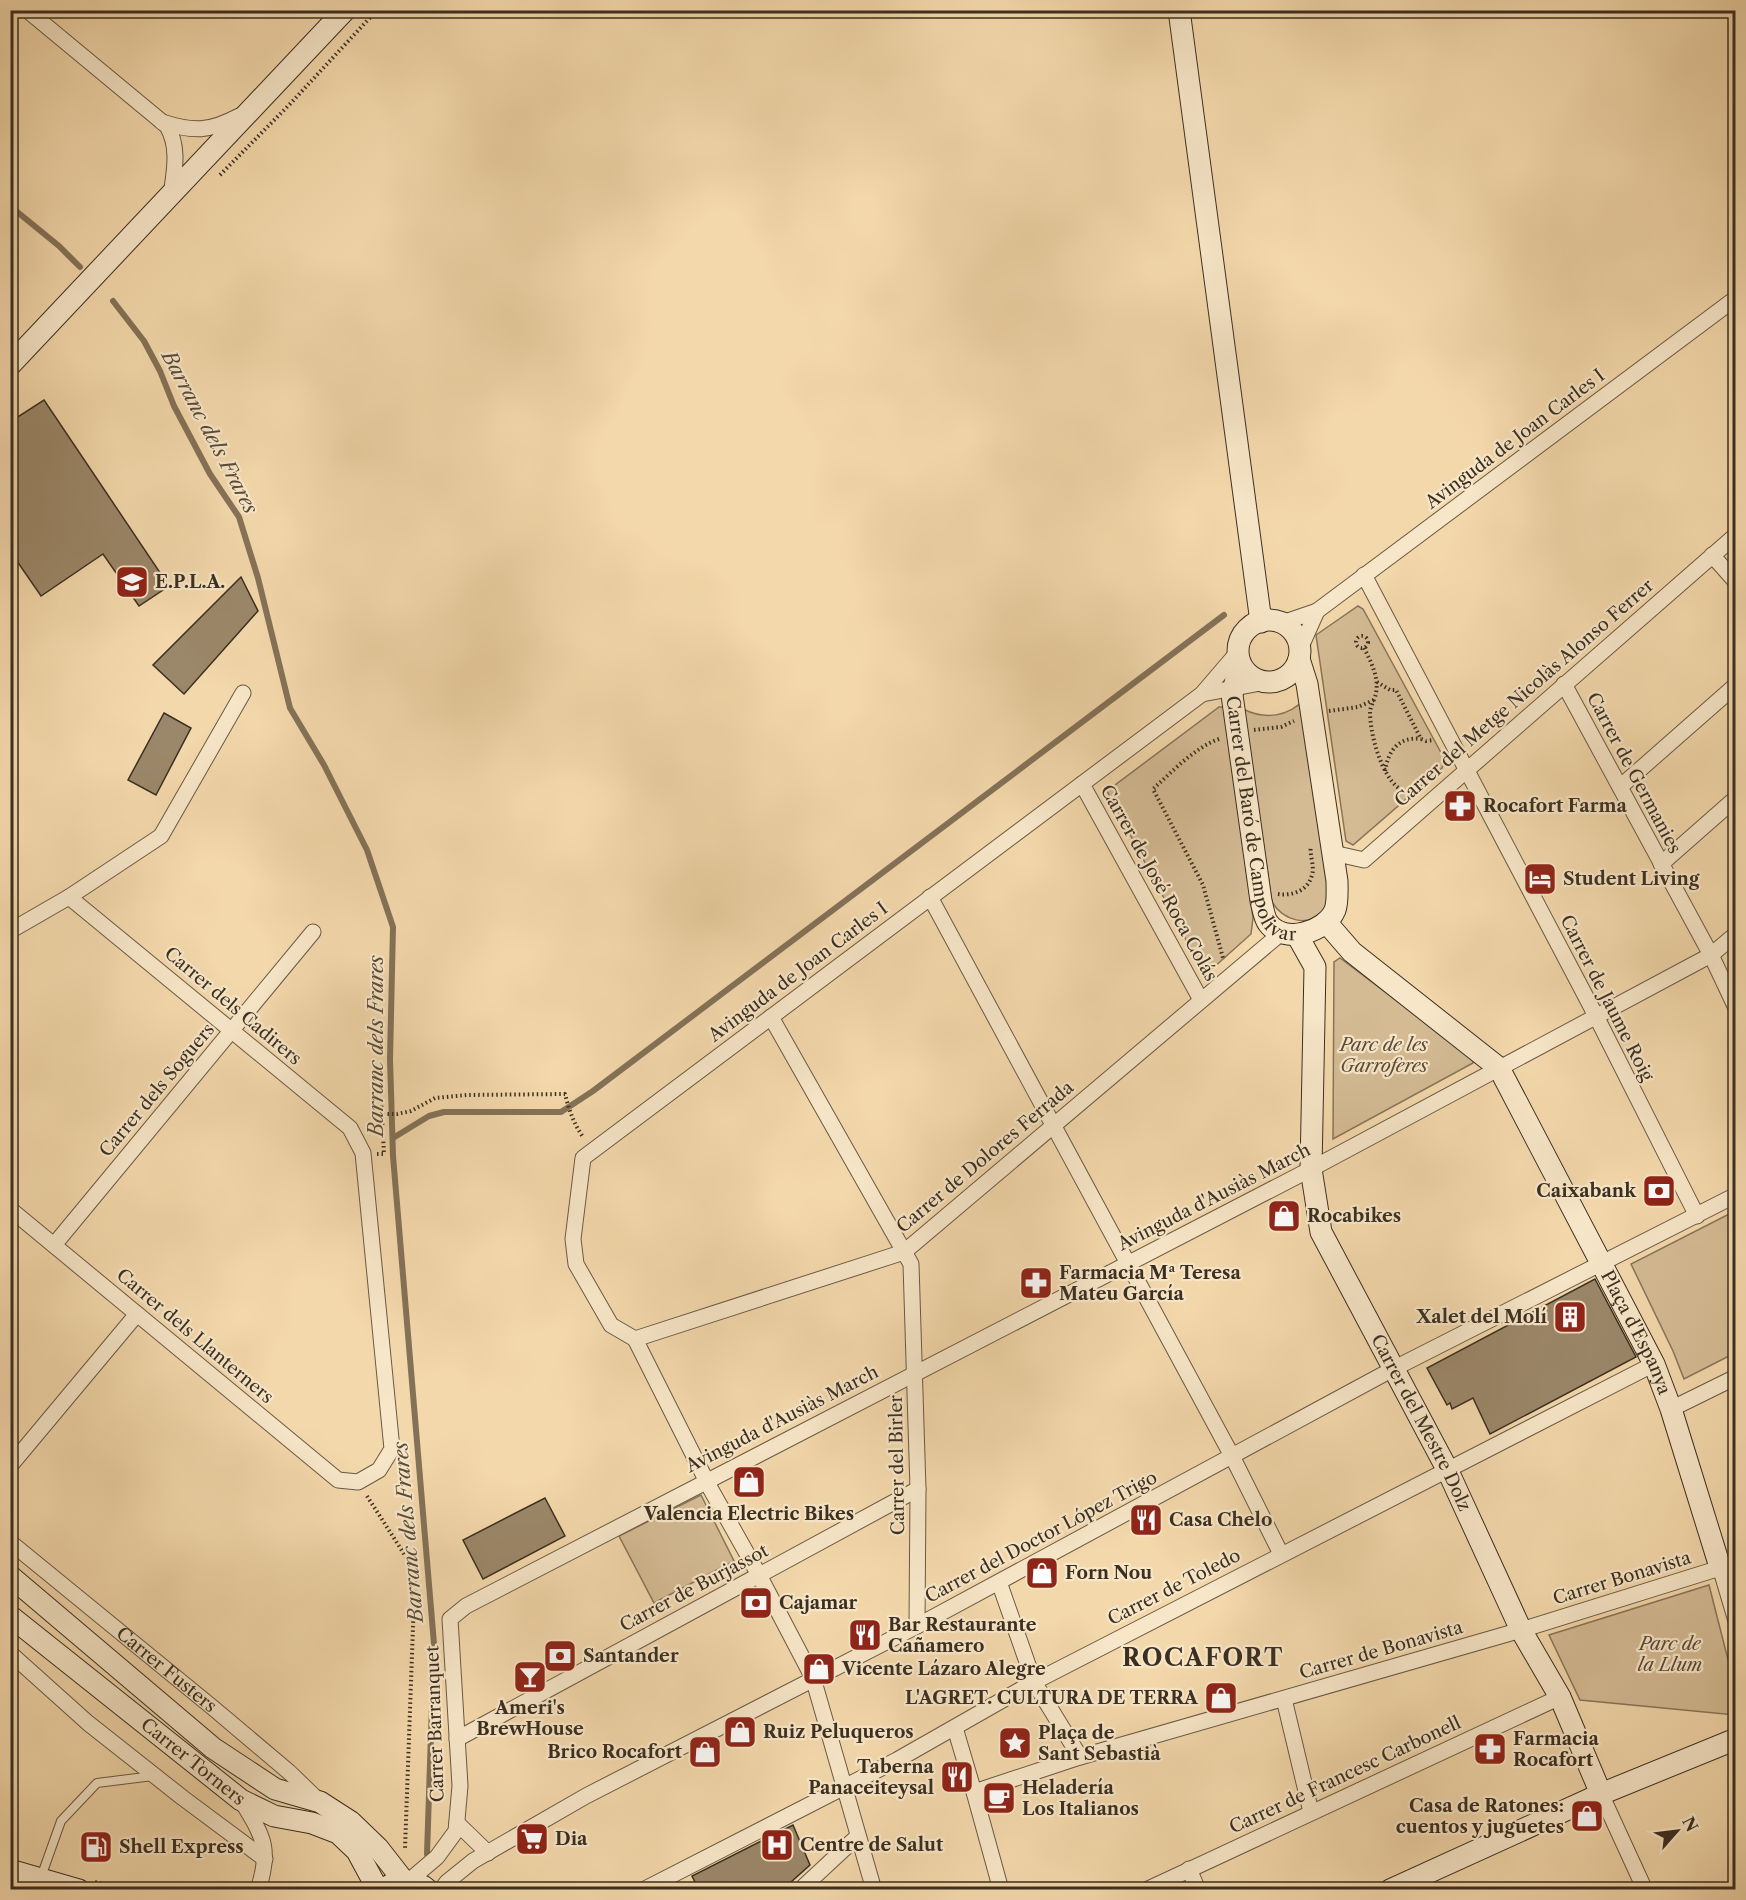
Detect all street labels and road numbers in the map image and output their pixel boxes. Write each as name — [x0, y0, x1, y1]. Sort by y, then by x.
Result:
street label: Avinguda de Joan Carles I — [1420, 364, 1609, 514]
street label: Carrer del Metge Nicolàs Alonso Ferrer — [1390, 574, 1658, 811]
street label: Carrer de Germanies — [1582, 689, 1686, 857]
street label: Carrer del Baró de Campolivar — [1221, 694, 1297, 945]
street label: Carrer de José Roca Colás — [1096, 781, 1222, 985]
street label: Avinguda de Joan Carles I — [703, 897, 892, 1047]
street label: Carrer de Jaume Roig — [1556, 911, 1659, 1085]
street label: Carrer dels Cadirers — [160, 942, 306, 1070]
street label: Carrer dels Soguers — [95, 1019, 219, 1161]
street label: Carrer de Dolores Ferrada — [892, 1076, 1078, 1238]
street label: Avinguda d'Ausiàs March — [1113, 1139, 1314, 1256]
street label: Carrer dels Llanterners — [112, 1264, 278, 1408]
street label: Plaça d'Espanya — [1596, 1267, 1676, 1398]
street label: Carrer del Mestre Dolz — [1366, 1330, 1476, 1515]
street label: Avinguda d'Ausiàs March — [681, 1361, 882, 1478]
street label: Carrer del Birler — [885, 1394, 909, 1535]
street label: Carrer del Doctor López Trigo — [921, 1466, 1161, 1608]
street label: Carrer de Burjassot — [616, 1539, 773, 1636]
street label: Carrer de Toledo — [1104, 1544, 1244, 1630]
street label: Carrer Bonavista — [1550, 1546, 1694, 1609]
street label: Carrer de Bonavista — [1297, 1616, 1466, 1684]
street label: Carrer Fusters — [112, 1622, 221, 1717]
street label: Carrer Barranquet — [421, 1645, 449, 1803]
street label: Carrer de Francesc Carbonell — [1226, 1712, 1464, 1838]
street label: Carrer Torners — [136, 1714, 250, 1810]

